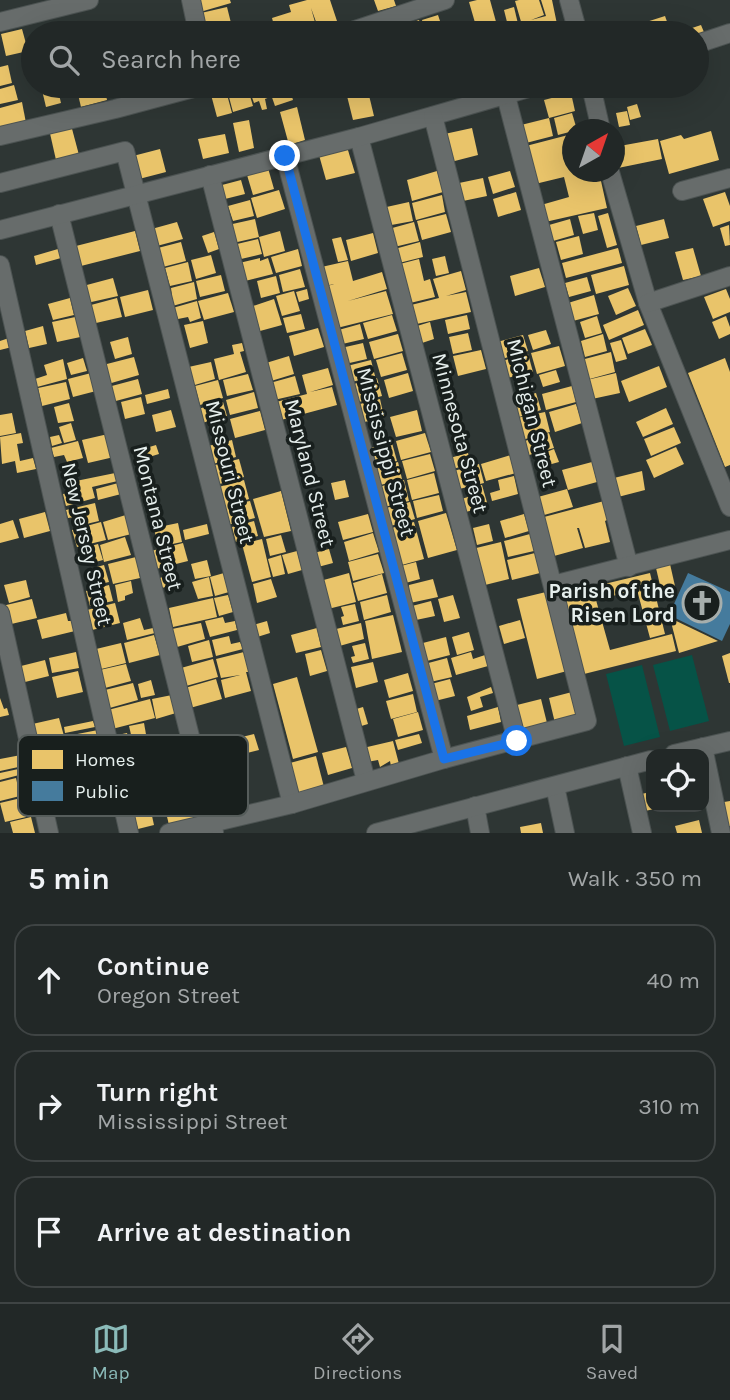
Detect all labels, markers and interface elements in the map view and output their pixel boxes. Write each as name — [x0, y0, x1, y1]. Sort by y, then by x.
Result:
search box — [21, 21, 709, 98]
icon: search — [45, 41, 83, 79]
text: Search here — [101, 44, 241, 75]
north arrow — [562, 119, 625, 182]
route end — [269, 140, 300, 171]
street label: Michigan Street — [502, 336, 562, 490]
street label: Minnesota Street — [427, 350, 493, 516]
street label: Mississippi Street — [352, 365, 420, 539]
street label: Maryland Street — [280, 396, 340, 550]
street label: Missouri Street — [201, 398, 259, 546]
street label: Montana Street — [128, 443, 188, 593]
street label: New Jersey Street — [57, 460, 117, 628]
place label: Parish of the Risen Lord — [549, 579, 675, 627]
church icon: Parish of the Risen Lord — [681, 582, 723, 624]
route start — [501, 725, 532, 756]
legend — [18, 735, 248, 816]
text: Homes — [75, 749, 136, 771]
map controls — [646, 749, 709, 812]
button: locate — [646, 749, 709, 812]
text: Public — [75, 781, 129, 803]
text: 5 min — [28, 861, 110, 897]
text: Walk · 350 m — [568, 865, 702, 892]
text: Continue — [97, 951, 209, 982]
icon: ahead — [30, 961, 68, 999]
text: 40 m — [647, 967, 700, 994]
text: Oregon Street — [97, 982, 240, 1009]
text: Turn right — [97, 1077, 218, 1108]
icon: right — [30, 1087, 68, 1125]
text: 310 m — [638, 1093, 700, 1120]
text: Mississippi Street — [97, 1108, 288, 1135]
icon: arrive — [30, 1213, 68, 1251]
text: Arrive at destination — [97, 1217, 351, 1248]
tab: Map — [92, 1320, 130, 1384]
tab: Directions — [313, 1320, 402, 1384]
tab: Saved — [586, 1320, 638, 1384]

